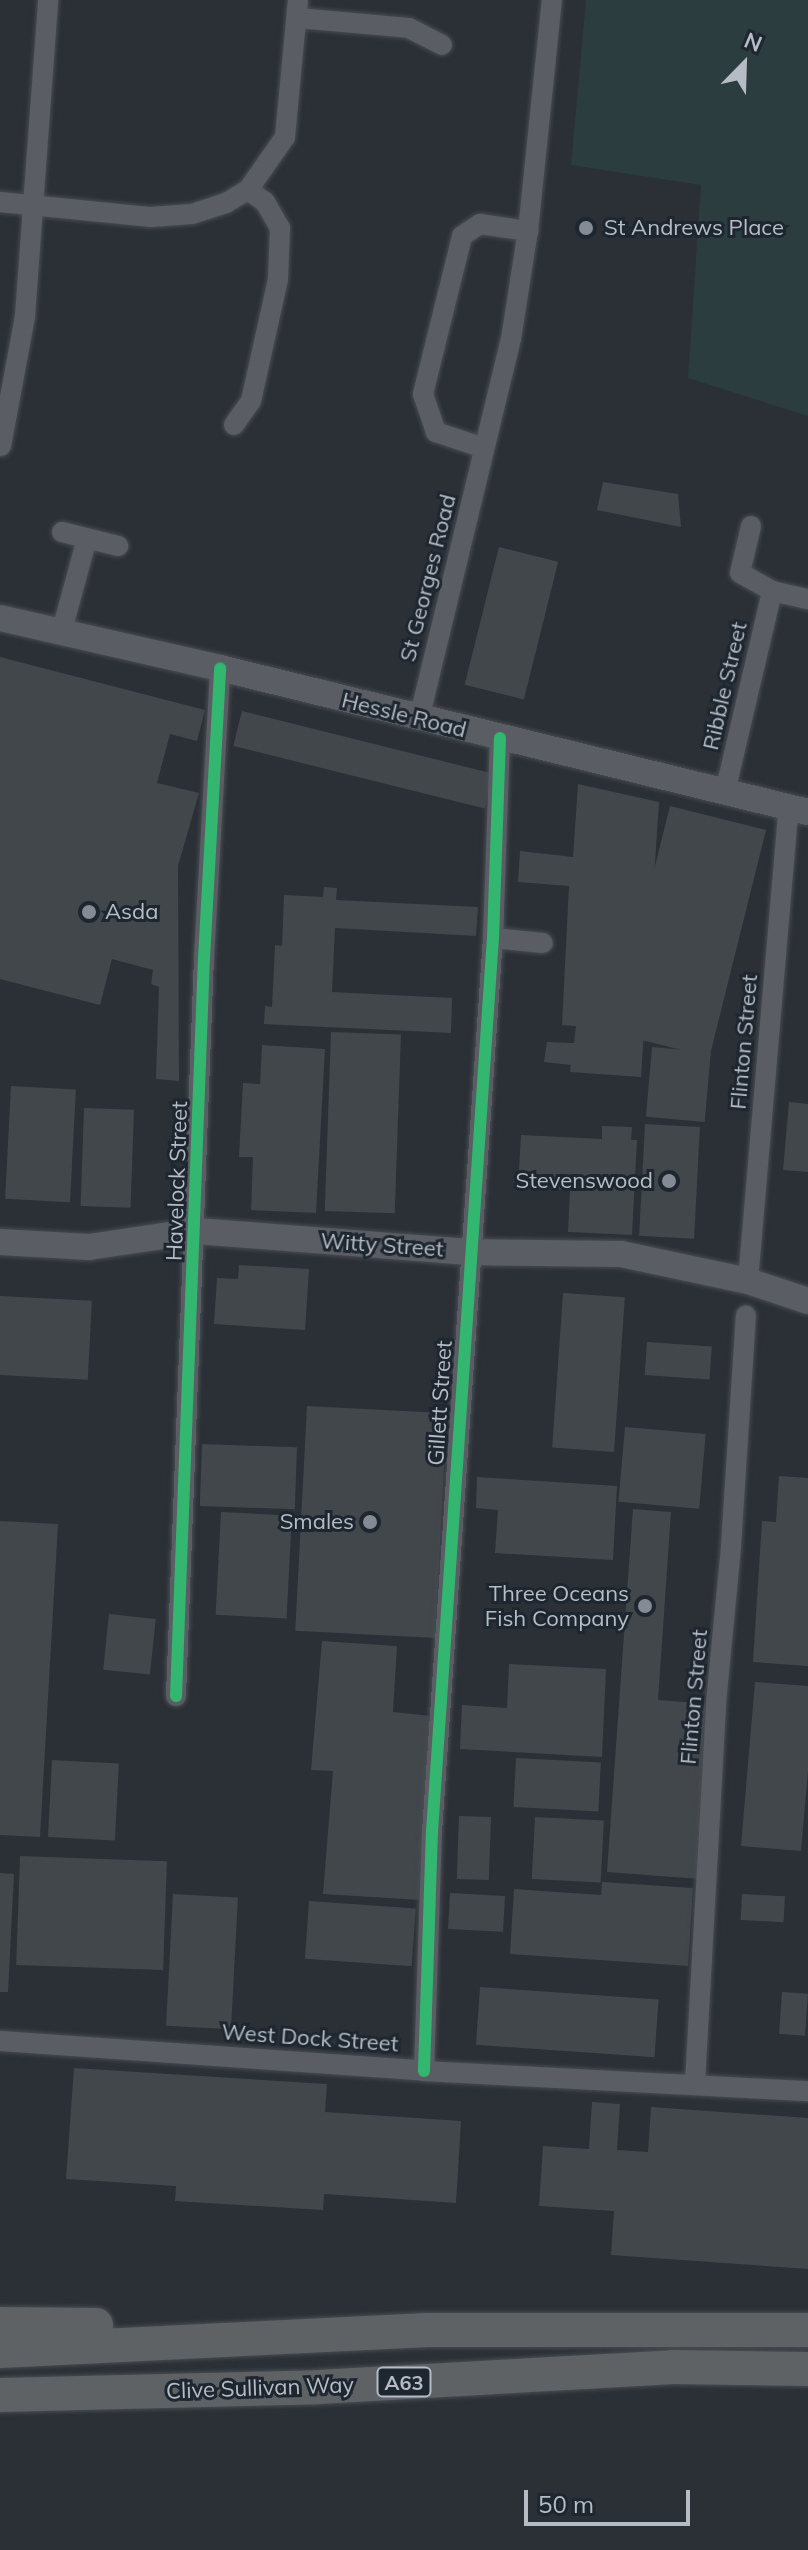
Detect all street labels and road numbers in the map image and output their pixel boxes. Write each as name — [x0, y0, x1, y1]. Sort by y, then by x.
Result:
street label: St Georges Road — [394, 492, 462, 664]
street label: Ribble Street — [697, 619, 753, 753]
street label: Hessle Road — [339, 687, 469, 743]
street label: Flinton Street — [725, 973, 763, 1111]
street label: Havelock Street — [161, 1101, 193, 1261]
street label: Witty Street — [320, 1228, 444, 1262]
street label: Gillett Street — [422, 1340, 458, 1466]
street label: Flinton Street — [675, 1628, 713, 1766]
street label: West Dock Street — [221, 2019, 399, 2057]
road number: A63 — [376, 2366, 432, 2398]
street label: Clive Sullivan Way — [166, 2372, 354, 2404]

